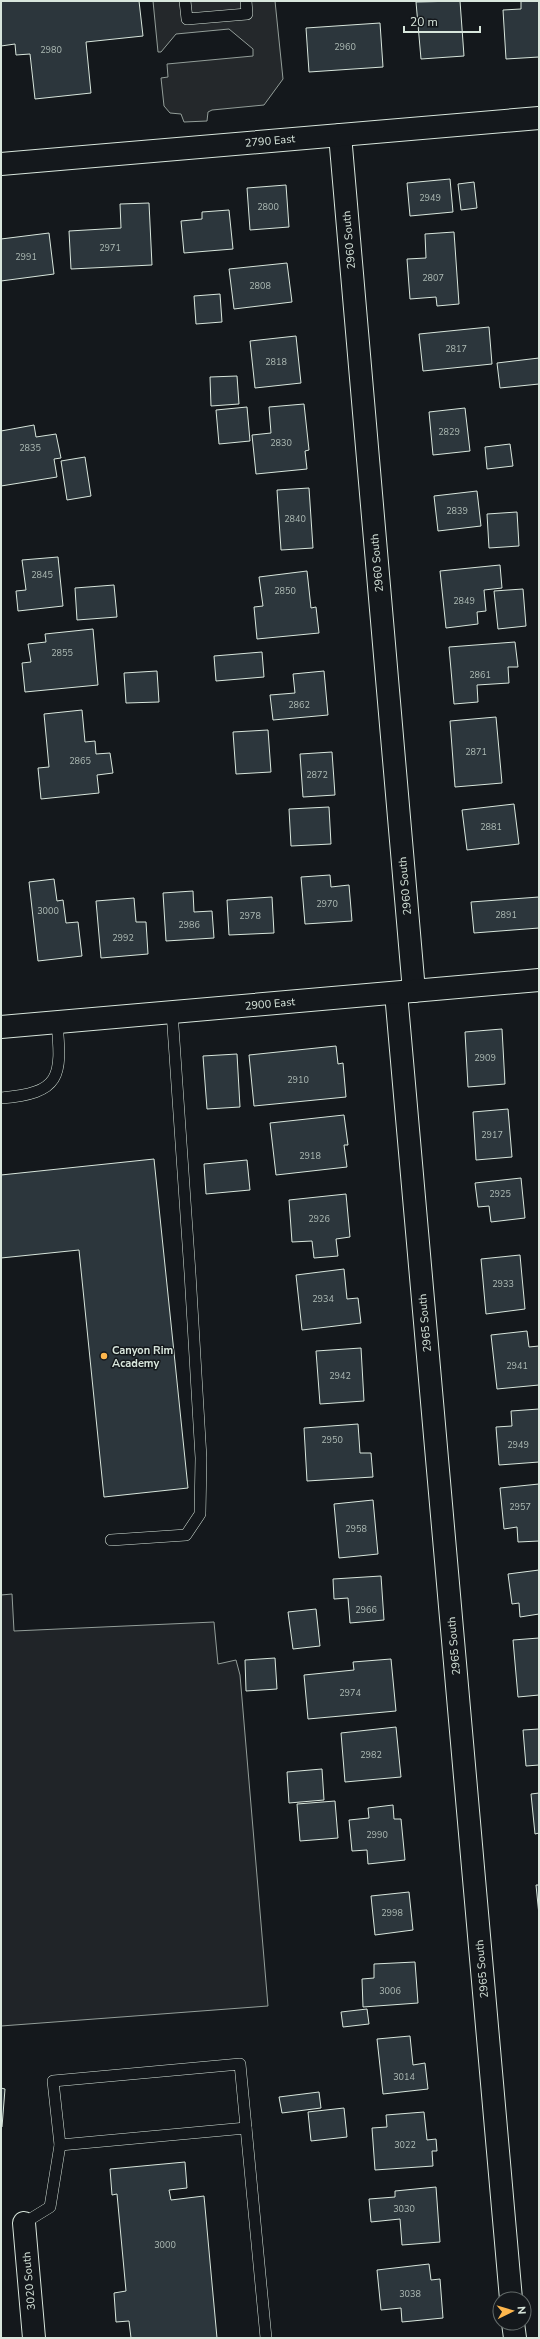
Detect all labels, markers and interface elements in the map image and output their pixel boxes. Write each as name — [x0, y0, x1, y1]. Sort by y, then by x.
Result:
scale bar — [404, 8, 480, 34]
text: 20 m — [410, 14, 438, 30]
house number: 2960 — [334, 41, 356, 53]
house number: 2980 — [40, 44, 62, 56]
street label: 2790 East — [244, 131, 296, 151]
house number: 2949 — [419, 192, 441, 204]
house number: 2800 — [257, 201, 279, 213]
street label: 2960 South — [339, 210, 359, 270]
house number: 2971 — [99, 242, 121, 254]
house number: 2991 — [15, 251, 37, 263]
house number: 2807 — [422, 272, 444, 284]
house number: 2808 — [249, 280, 271, 292]
house number: 2817 — [445, 343, 467, 355]
house number: 2818 — [265, 356, 287, 368]
house number: 2829 — [438, 426, 460, 438]
house number: 2830 — [270, 437, 292, 449]
house number: 2835 — [19, 442, 41, 454]
house number: 2839 — [446, 505, 468, 517]
house number: 2840 — [284, 513, 306, 525]
street label: 2960 South — [367, 533, 387, 593]
house number: 2845 — [31, 569, 53, 581]
house number: 2850 — [274, 585, 296, 597]
house number: 2849 — [453, 595, 475, 607]
house number: 2855 — [51, 647, 73, 659]
house number: 2861 — [469, 669, 491, 681]
house number: 2862 — [288, 699, 310, 711]
house number: 2871 — [465, 746, 487, 758]
house number: 2865 — [69, 755, 91, 767]
house number: 2872 — [306, 769, 328, 781]
house number: 2881 — [480, 821, 502, 833]
street label: 2960 South — [395, 856, 415, 916]
house number: 2970 — [316, 898, 338, 910]
house number: 3000 — [37, 905, 59, 917]
house number: 2891 — [495, 909, 517, 921]
house number: 2978 — [239, 910, 261, 922]
house number: 2986 — [178, 919, 200, 931]
house number: 2992 — [112, 932, 134, 944]
street label: 2900 East — [244, 994, 296, 1014]
house number: 2909 — [474, 1052, 496, 1064]
house number: 2910 — [287, 1074, 309, 1086]
house number: 2917 — [481, 1129, 503, 1141]
house number: 2918 — [299, 1150, 321, 1162]
house number: 2925 — [489, 1188, 511, 1200]
house number: 2926 — [308, 1213, 330, 1225]
house number: 2933 — [492, 1278, 514, 1290]
house number: 2934 — [312, 1293, 334, 1305]
street label: 2965 South — [415, 1293, 435, 1353]
place label: Canyon Rim Academy — [112, 1343, 173, 1371]
marker: Canyon Rim Academy — [99, 1351, 109, 1361]
house number: 2941 — [506, 1360, 528, 1372]
house number: 2942 — [329, 1370, 351, 1382]
house number: 2950 — [321, 1434, 343, 1446]
house number: 2949 — [507, 1439, 529, 1451]
house number: 2957 — [509, 1501, 531, 1513]
house number: 2958 — [345, 1523, 367, 1535]
house number: 2966 — [355, 1604, 377, 1616]
street label: 2965 South — [444, 1616, 464, 1676]
house number: 2974 — [339, 1687, 361, 1699]
house number: 2982 — [360, 1749, 382, 1761]
house number: 2990 — [366, 1829, 388, 1841]
house number: 2998 — [381, 1907, 403, 1919]
street label: 2965 South — [472, 1939, 492, 1999]
house number: 3006 — [379, 1985, 401, 1997]
house number: 3014 — [393, 2071, 415, 2083]
house number: 3022 — [394, 2139, 416, 2151]
house number: 3030 — [393, 2203, 415, 2215]
house number: 3000 — [154, 2239, 176, 2251]
street label: 3020 South — [19, 2251, 39, 2311]
house number: 3038 — [399, 2288, 421, 2300]
north arrow — [492, 2291, 532, 2331]
text: N — [514, 2305, 529, 2315]

